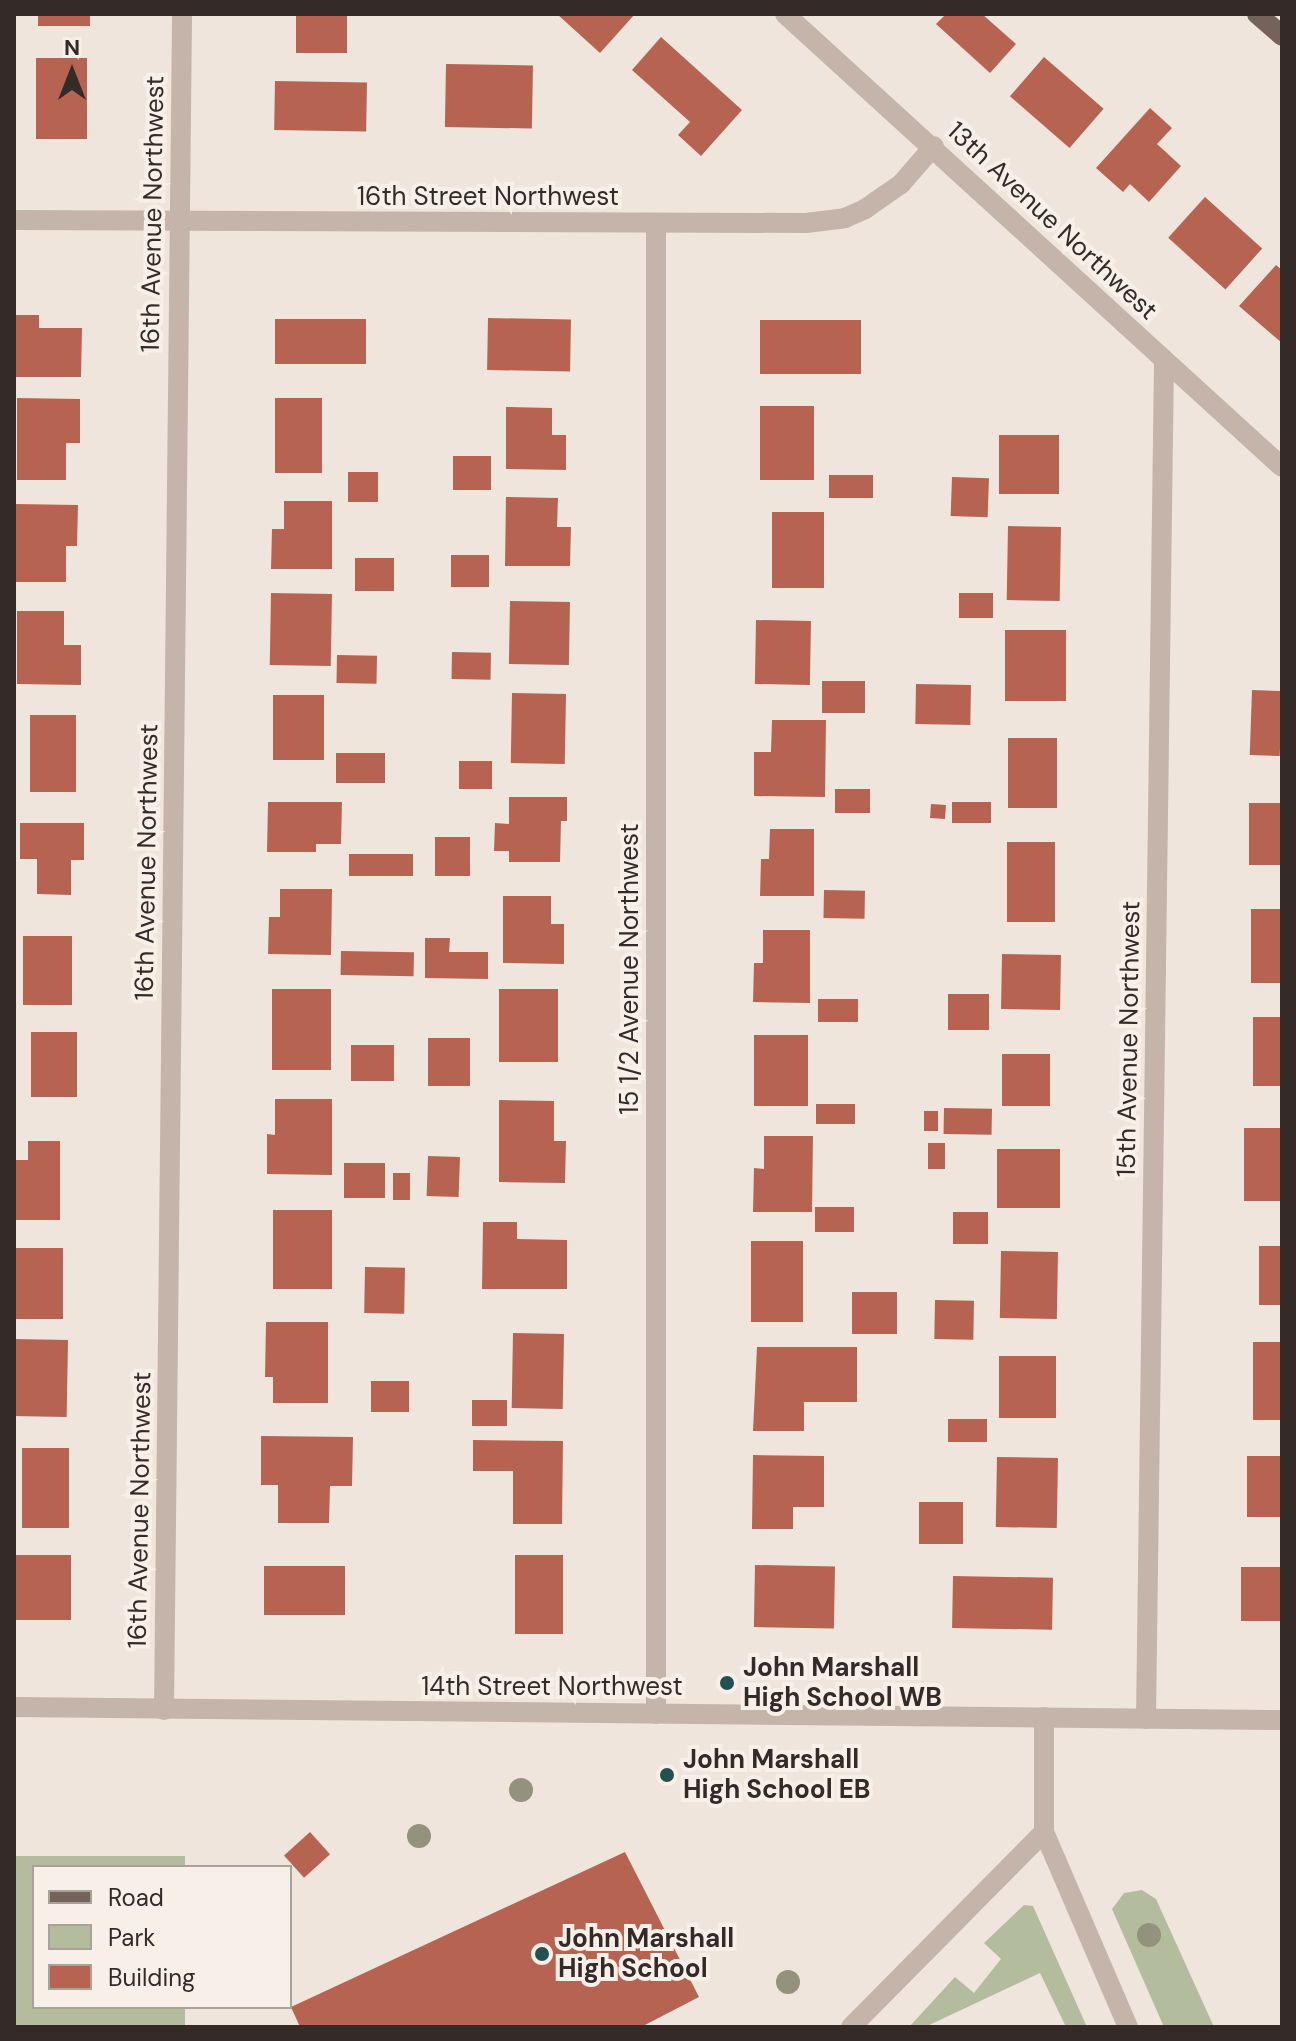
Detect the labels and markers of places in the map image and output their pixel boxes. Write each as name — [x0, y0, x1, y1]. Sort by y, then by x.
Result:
place label: John Marshall High School WB — [743, 1652, 942, 1714]
marker: John Marshall High School WB — [718, 1674, 736, 1692]
place label: John Marshall High School EB — [683, 1744, 870, 1806]
marker: John Marshall High School EB — [658, 1766, 676, 1784]
place label: John Marshall High School — [558, 1923, 734, 1984]
marker: John Marshall High School — [533, 1945, 551, 1963]

